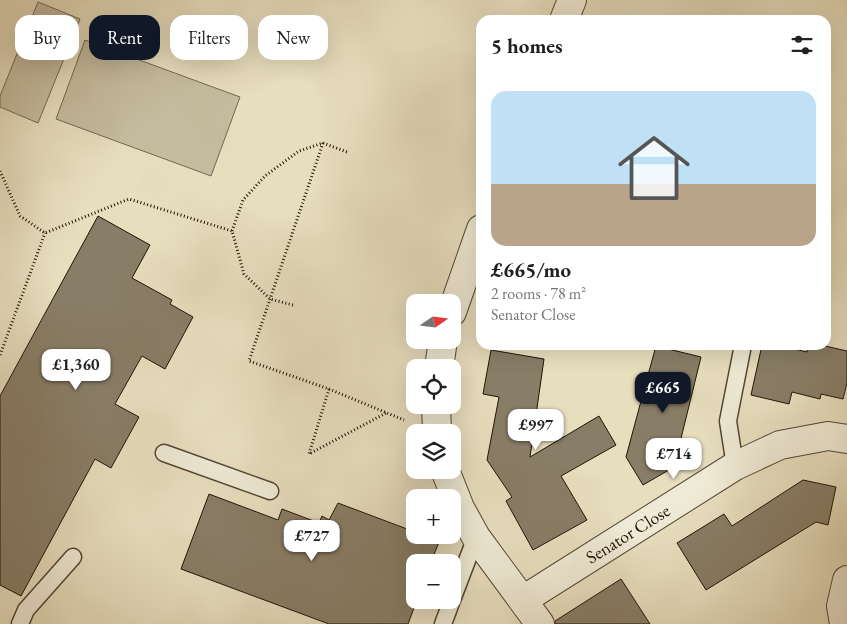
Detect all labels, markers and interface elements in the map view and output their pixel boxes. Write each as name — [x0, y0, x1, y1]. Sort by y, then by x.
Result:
chip: Buy — [15, 15, 79, 60]
chip: Rent — [89, 15, 160, 60]
chip: Filters — [170, 15, 248, 60]
chip: New — [258, 15, 328, 60]
icon: filters — [788, 31, 816, 59]
text: 5 homes — [491, 32, 563, 59]
icon: home — [609, 123, 699, 213]
text: £665/mo — [491, 256, 571, 283]
text: 2 rooms · 78 m² — [491, 283, 586, 304]
north arrow — [406, 294, 461, 349]
map controls — [406, 294, 461, 609]
text: Senator Close — [491, 304, 576, 325]
pin: £1,360 — [35, 348, 117, 391]
text: £1,360 — [53, 354, 99, 375]
button: locate — [406, 359, 461, 414]
pin: £665 — [633, 372, 693, 414]
text: £665 — [646, 377, 680, 398]
pin: £997 — [506, 408, 566, 451]
text: £997 — [519, 414, 553, 435]
button: layers — [406, 424, 461, 479]
pin: £714 — [644, 438, 704, 480]
text: £714 — [657, 443, 691, 464]
button: + — [406, 489, 461, 544]
street label: Senator Close — [581, 499, 674, 569]
pin: £727 — [282, 520, 342, 562]
text: £727 — [295, 525, 329, 546]
button: − — [406, 554, 461, 609]

